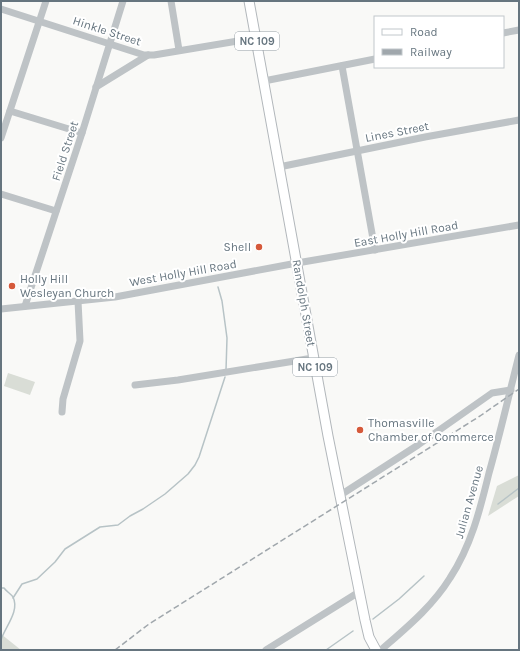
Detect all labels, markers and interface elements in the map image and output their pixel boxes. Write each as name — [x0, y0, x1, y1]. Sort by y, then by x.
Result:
street label: Hinkle Street — [71, 13, 143, 49]
legend — [374, 16, 504, 68]
text: Road — [410, 25, 438, 39]
road number: NC 109 — [235, 32, 279, 50]
text: Railway — [410, 45, 452, 59]
street label: Field Street — [49, 119, 81, 183]
street label: Lines Street — [364, 119, 431, 145]
street label: East Holly Hill Road — [353, 218, 459, 250]
place label: Shell — [224, 240, 251, 254]
marker: Shell — [254, 242, 264, 252]
street label: West Holly Hill Road — [128, 257, 238, 289]
street label: Randolph Street — [289, 258, 319, 348]
place label: Holly Hill Wesleyan Church — [20, 272, 114, 300]
marker: Holly Hill Wesleyan Church — [7, 281, 17, 291]
road number: NC 109 — [293, 358, 337, 376]
place label: Thomasville Chamber of Commerce — [368, 416, 494, 444]
marker: Thomasville Chamber of Commerce — [355, 425, 365, 435]
street label: Julian Avenue — [452, 464, 486, 540]

